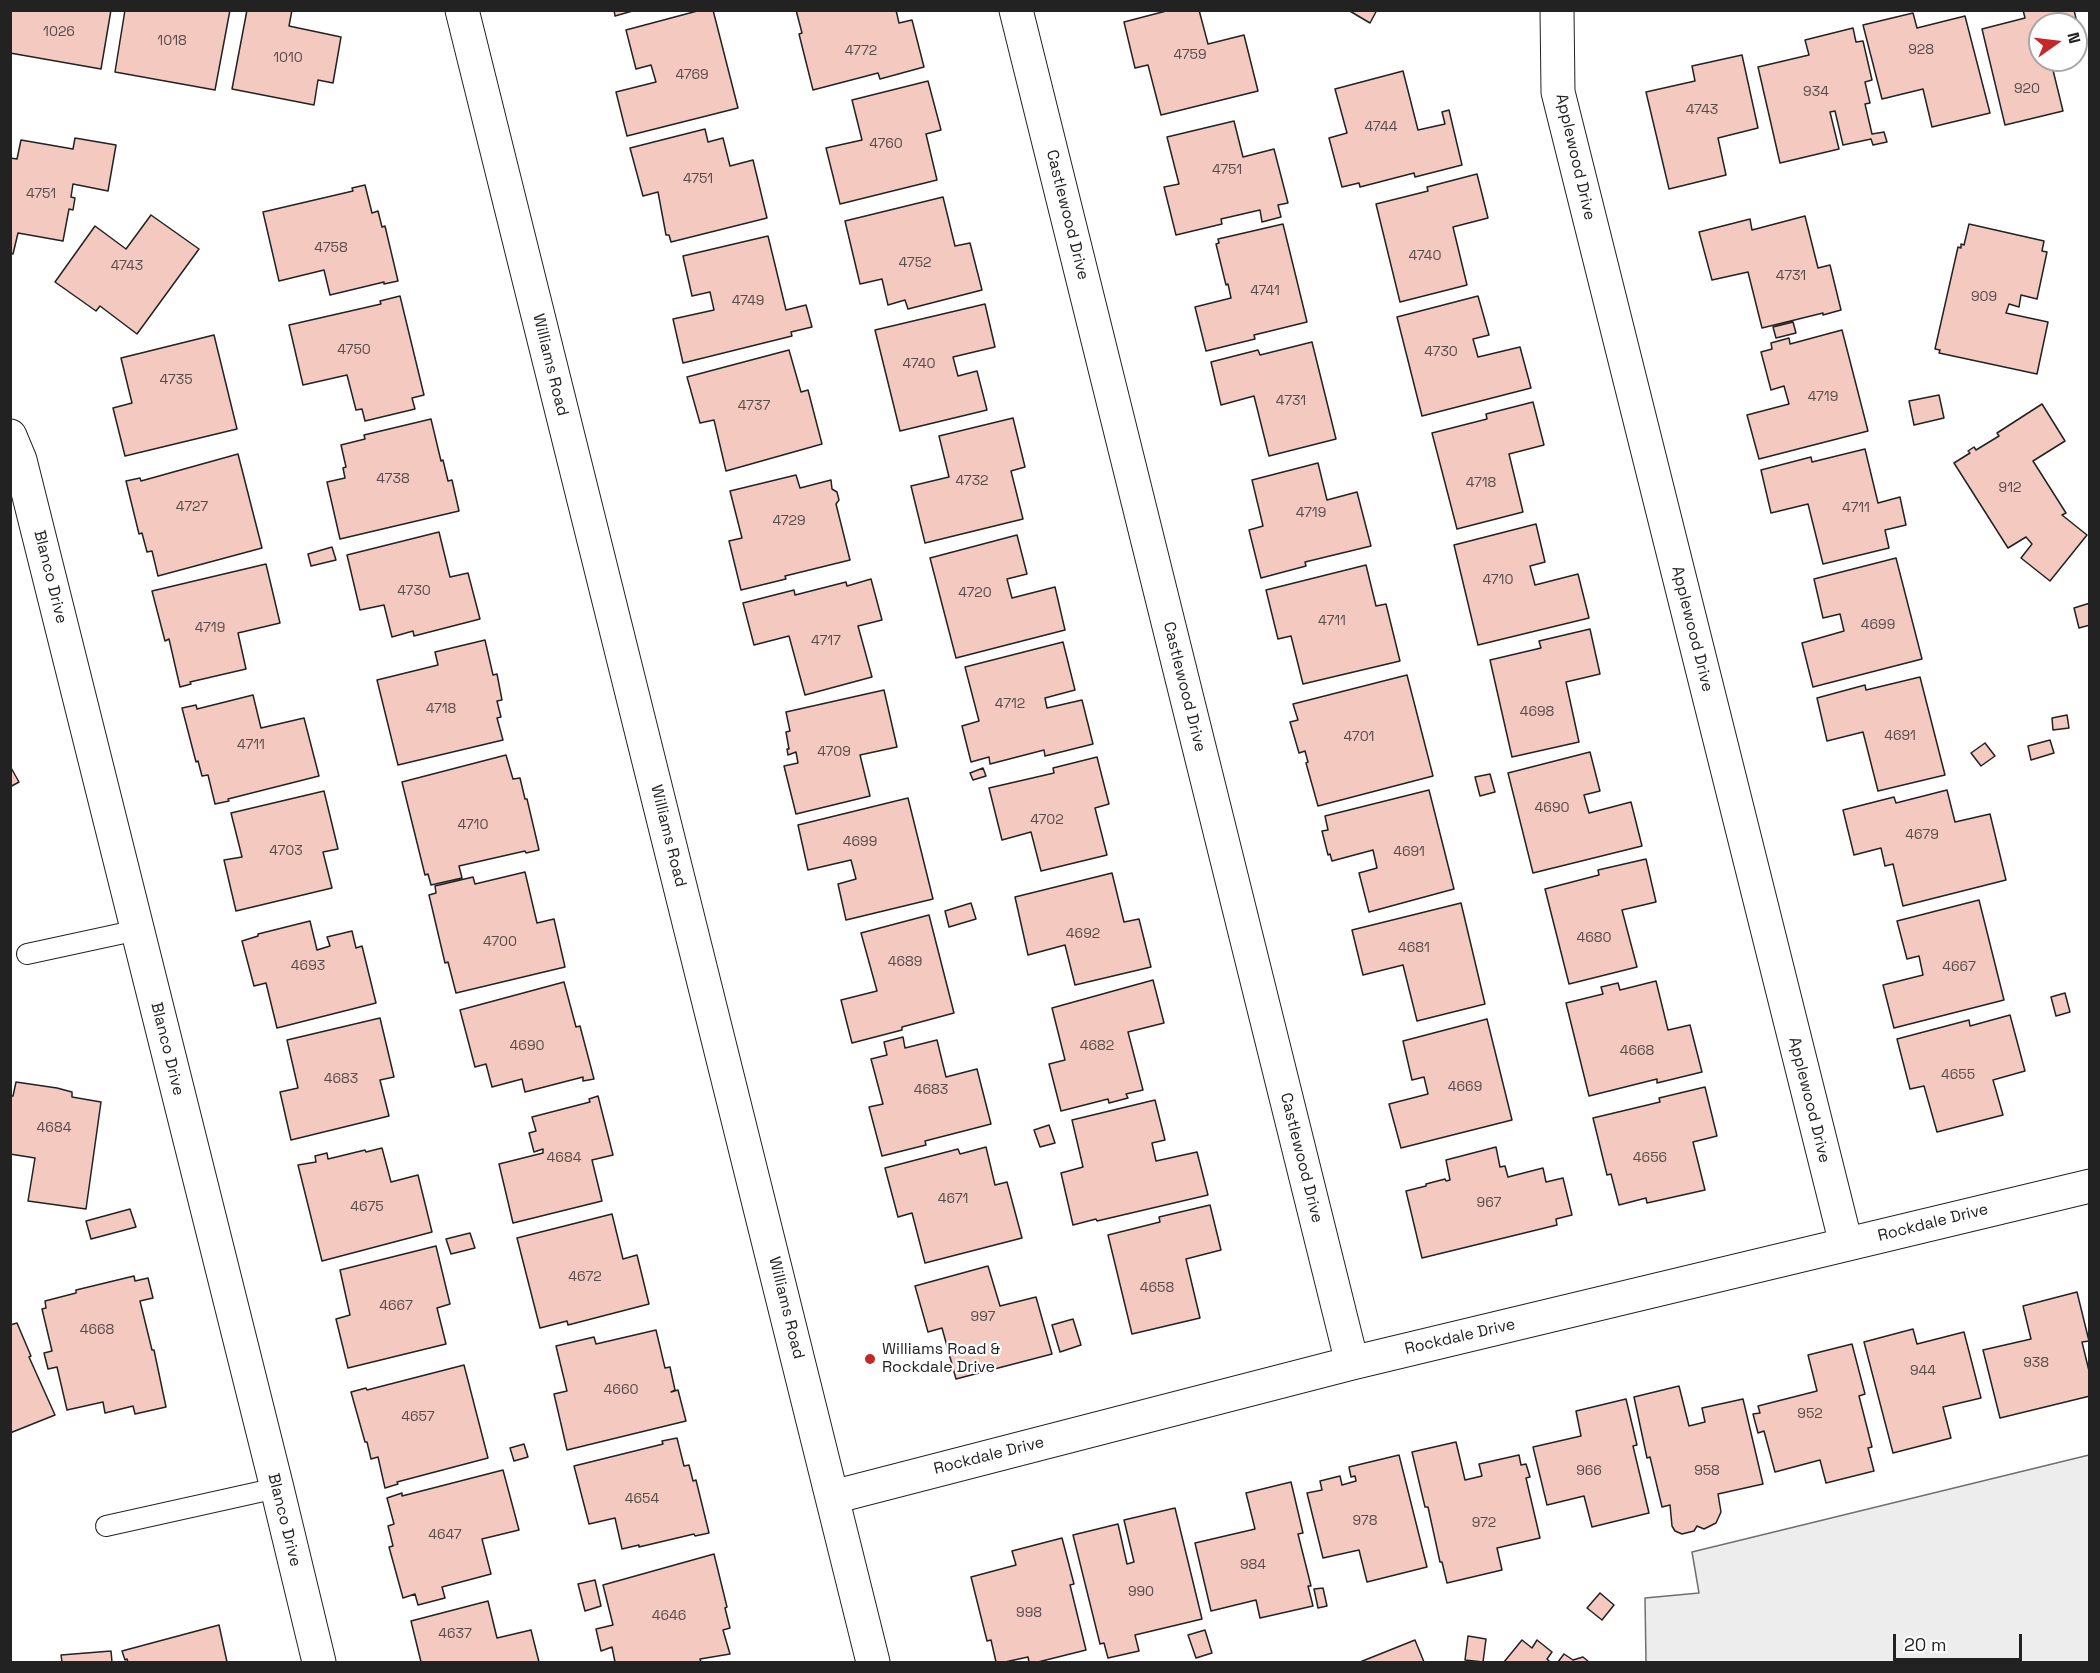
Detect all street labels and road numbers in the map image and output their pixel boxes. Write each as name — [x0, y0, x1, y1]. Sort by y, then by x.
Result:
street label: Applewood Drive — [1551, 92, 1599, 222]
street label: Castlewood Drive — [1042, 148, 1092, 282]
street label: Williams Road — [528, 312, 572, 418]
street label: Blanco Drive — [29, 528, 71, 626]
street label: Applewood Drive — [1667, 564, 1717, 694]
street label: Castlewood Drive — [1159, 620, 1209, 754]
street label: Williams Road — [646, 783, 690, 889]
street label: Blanco Drive — [146, 1000, 188, 1098]
street label: Applewood Drive — [1784, 1035, 1834, 1165]
street label: Castlewood Drive — [1276, 1091, 1326, 1225]
street label: Rockdale Drive — [1876, 1200, 1990, 1246]
street label: Williams Road — [764, 1255, 808, 1361]
street label: Rockdale Drive — [1403, 1315, 1517, 1359]
street label: Rockdale Drive — [932, 1433, 1046, 1479]
street label: Blanco Drive — [263, 1471, 305, 1569]

